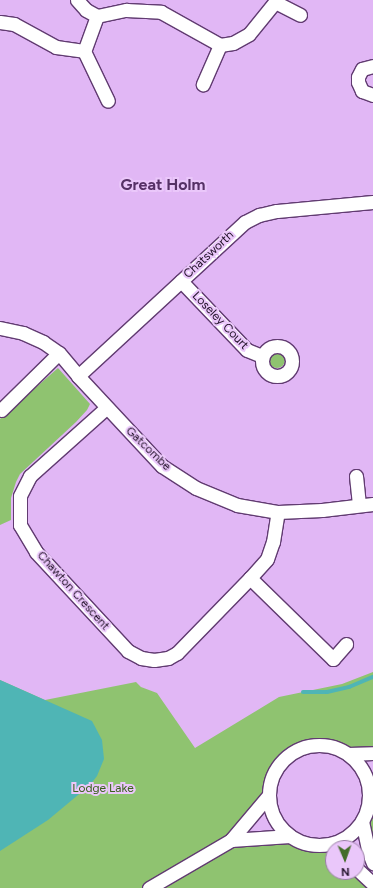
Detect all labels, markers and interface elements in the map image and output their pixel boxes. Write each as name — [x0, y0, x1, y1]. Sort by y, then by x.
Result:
district label: Great Holm — [121, 175, 205, 195]
street label: Chatsworth — [181, 228, 237, 282]
street label: Loseley Court — [189, 289, 251, 353]
street label: Gatcombe — [122, 424, 174, 474]
street label: Chawton Crescent — [34, 549, 112, 633]
park label: Lodge Lake — [72, 782, 134, 796]
north arrow — [325, 840, 365, 880]
text: N — [341, 865, 350, 878]

